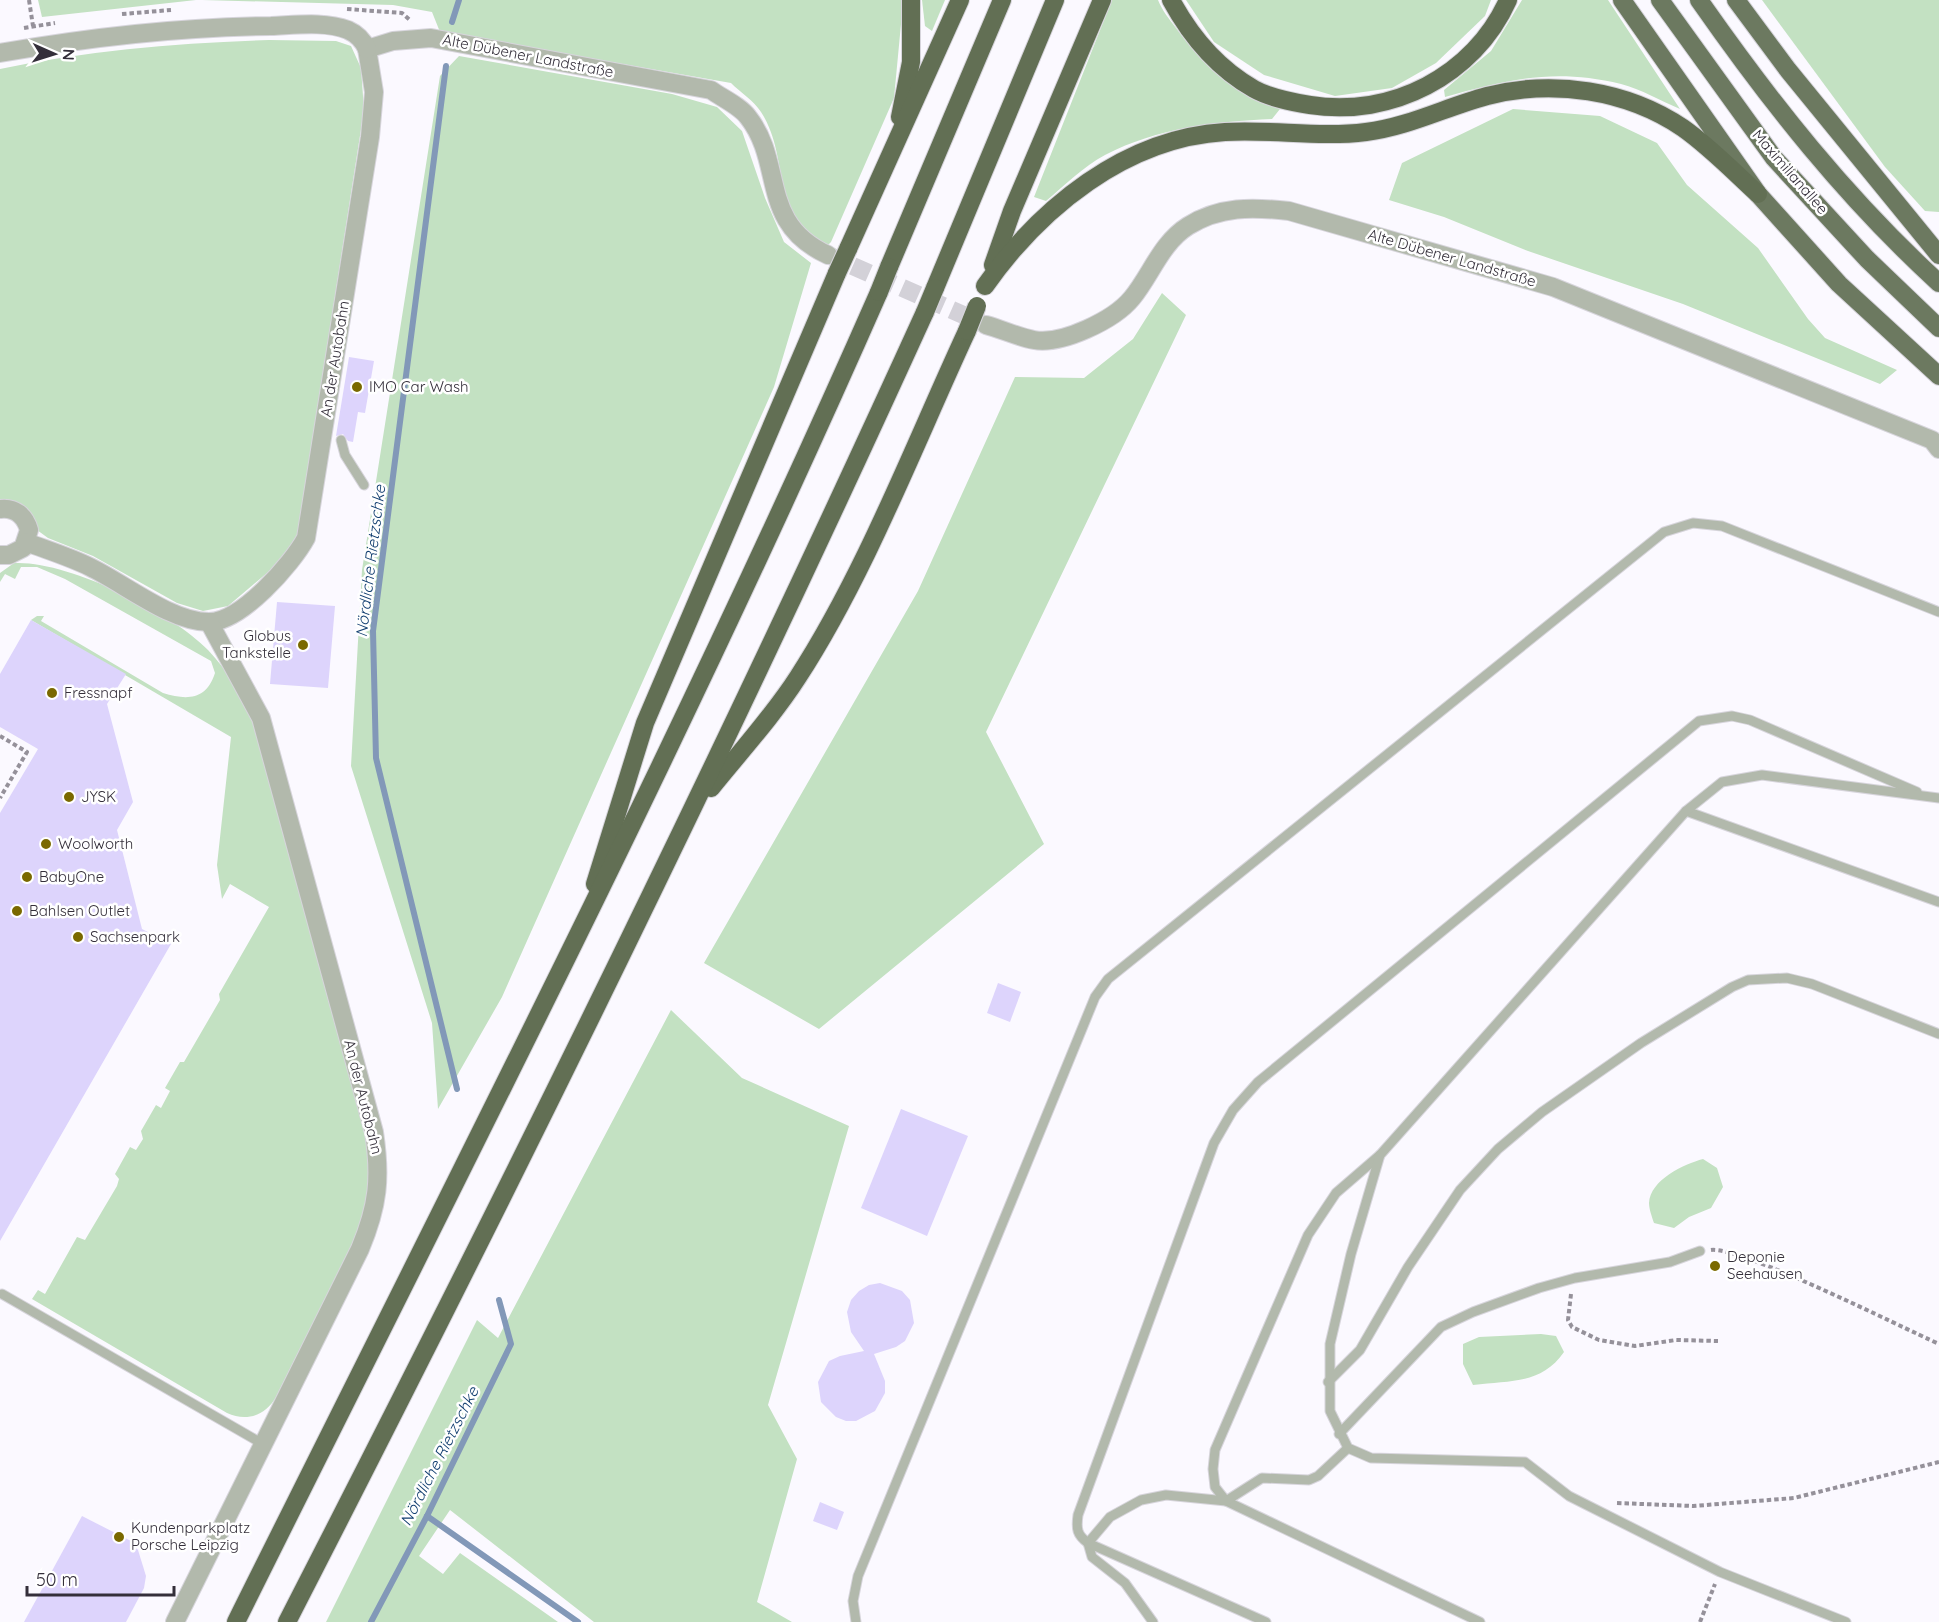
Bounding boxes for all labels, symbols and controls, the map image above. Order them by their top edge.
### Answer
north arrow [24,24,84,84]
street label: Alte Dübener Landstraße [441,30,615,81]
text: N [59,48,79,61]
street label: Maximilianallee [1748,125,1832,218]
street label: Alte Dübener Landstraße [1366,224,1538,291]
street label: An der Autobahn [316,299,353,418]
place label: IMO Car Wash [369,377,469,396]
marker: IMO Car Wash [350,380,364,394]
water label: Nördliche Rietzschke [351,483,389,638]
place label: Globus Tankstelle [222,626,291,662]
marker: Globus Tankstelle [296,638,310,652]
place label: Fressnapf [64,683,133,702]
marker: Fressnapf [45,686,59,700]
place label: JYSK [81,787,116,806]
marker: JYSK [62,790,76,804]
place label: Woolworth [58,834,133,853]
marker: Woolworth [39,837,53,851]
place label: BabyOne [39,867,104,886]
marker: BabyOne [20,870,34,884]
place label: Bahlsen Outlet [29,901,130,920]
marker: Bahlsen Outlet [10,904,24,918]
place label: Sachsenpark [90,927,180,946]
marker: Sachsenpark [71,930,85,944]
street label: An der Autobahn [340,1038,387,1156]
place label: Deponie Seehausen [1727,1247,1803,1283]
marker: Deponie Seehausen [1708,1259,1722,1273]
water label: Nördliche Rietzschke [395,1382,483,1529]
place label: Kundenparkplatz Porsche Leipzig [131,1518,250,1554]
marker: Kundenparkplatz Porsche Leipzig [112,1530,126,1544]
scale bar [27,1559,174,1597]
text: 50 m [36,1568,78,1591]

